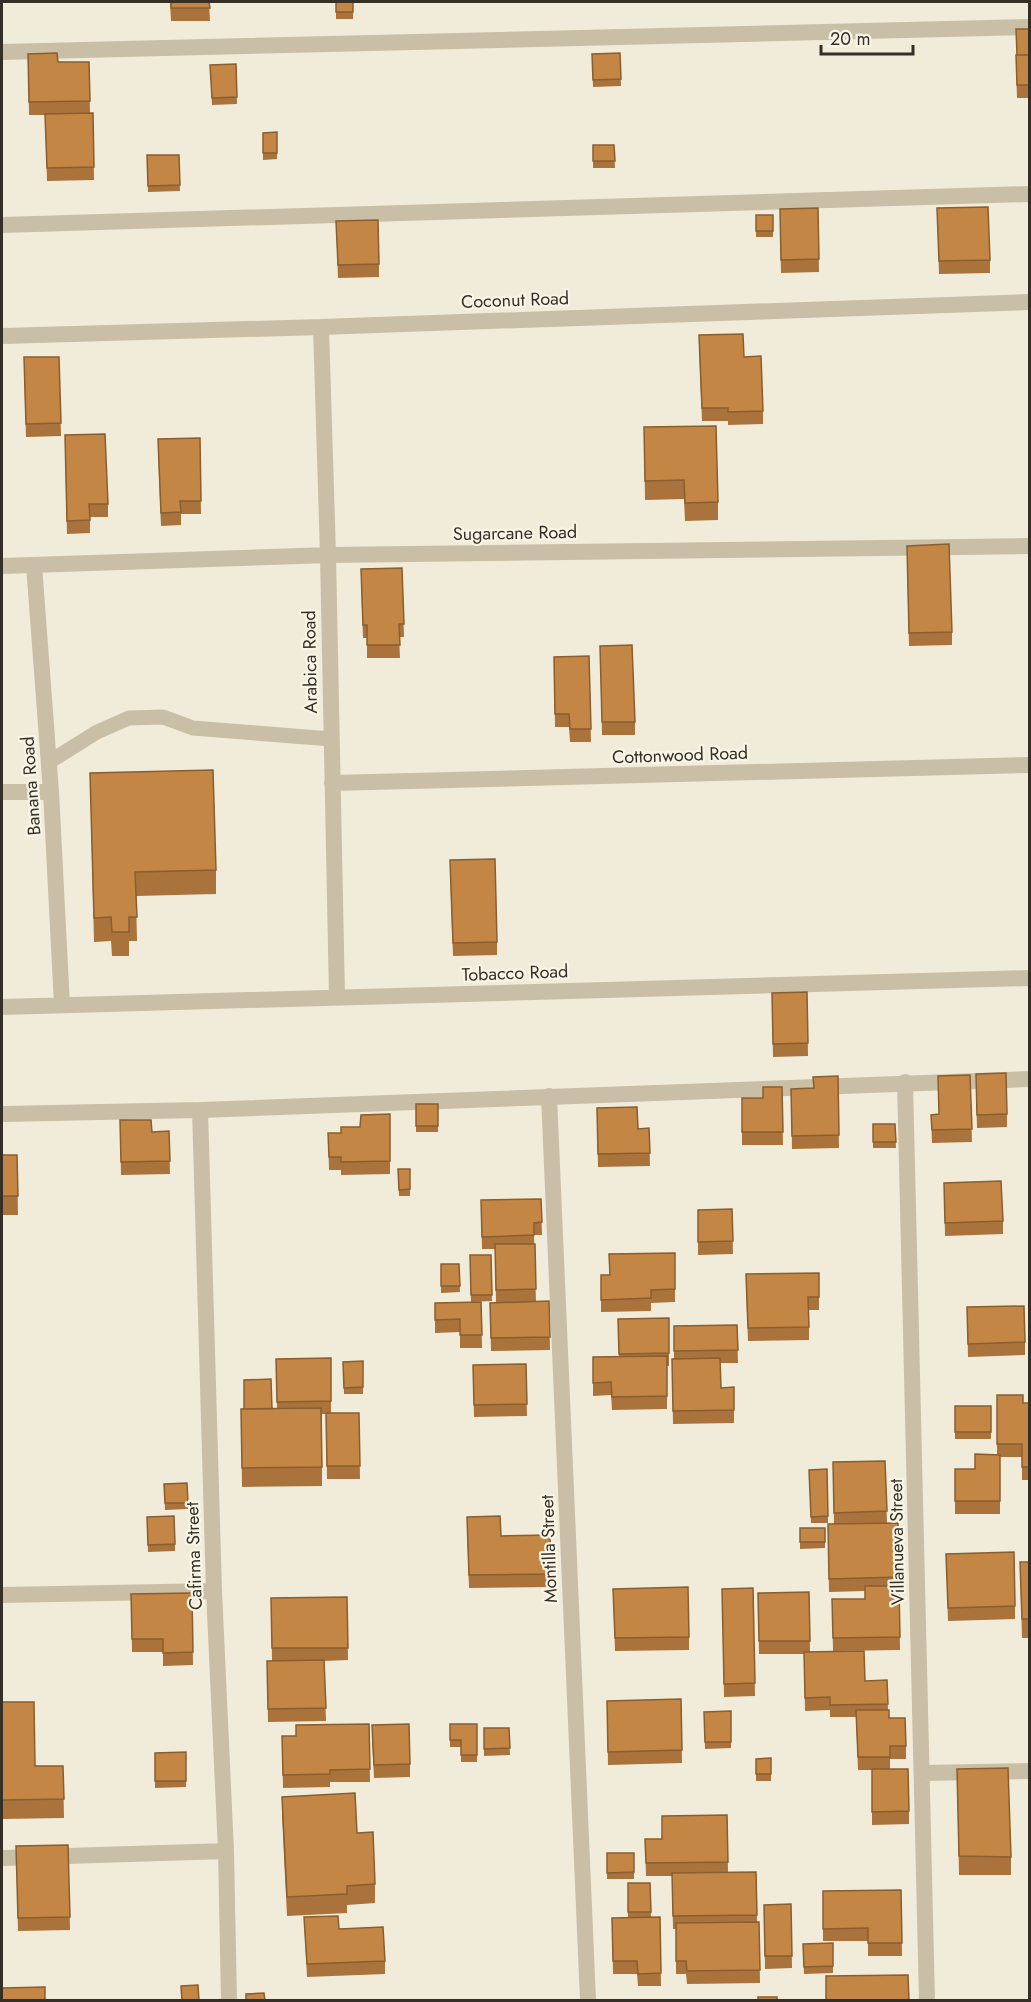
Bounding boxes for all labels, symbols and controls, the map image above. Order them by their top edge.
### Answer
scale bar [821,18,912,56]
text: 20 m [830,26,870,52]
street label: Coconut Road [461,285,569,315]
street label: Sugarcane Road [453,519,577,547]
street label: Arabica Road [296,610,324,714]
street label: Banana Road [15,736,47,836]
street label: Cottonwood Road [612,740,748,770]
street label: Tobacco Road [461,958,569,988]
street label: Villanueva Street [883,1478,911,1605]
street label: Montilla Street [534,1494,564,1603]
street label: Cafirma Street [179,1501,209,1610]

